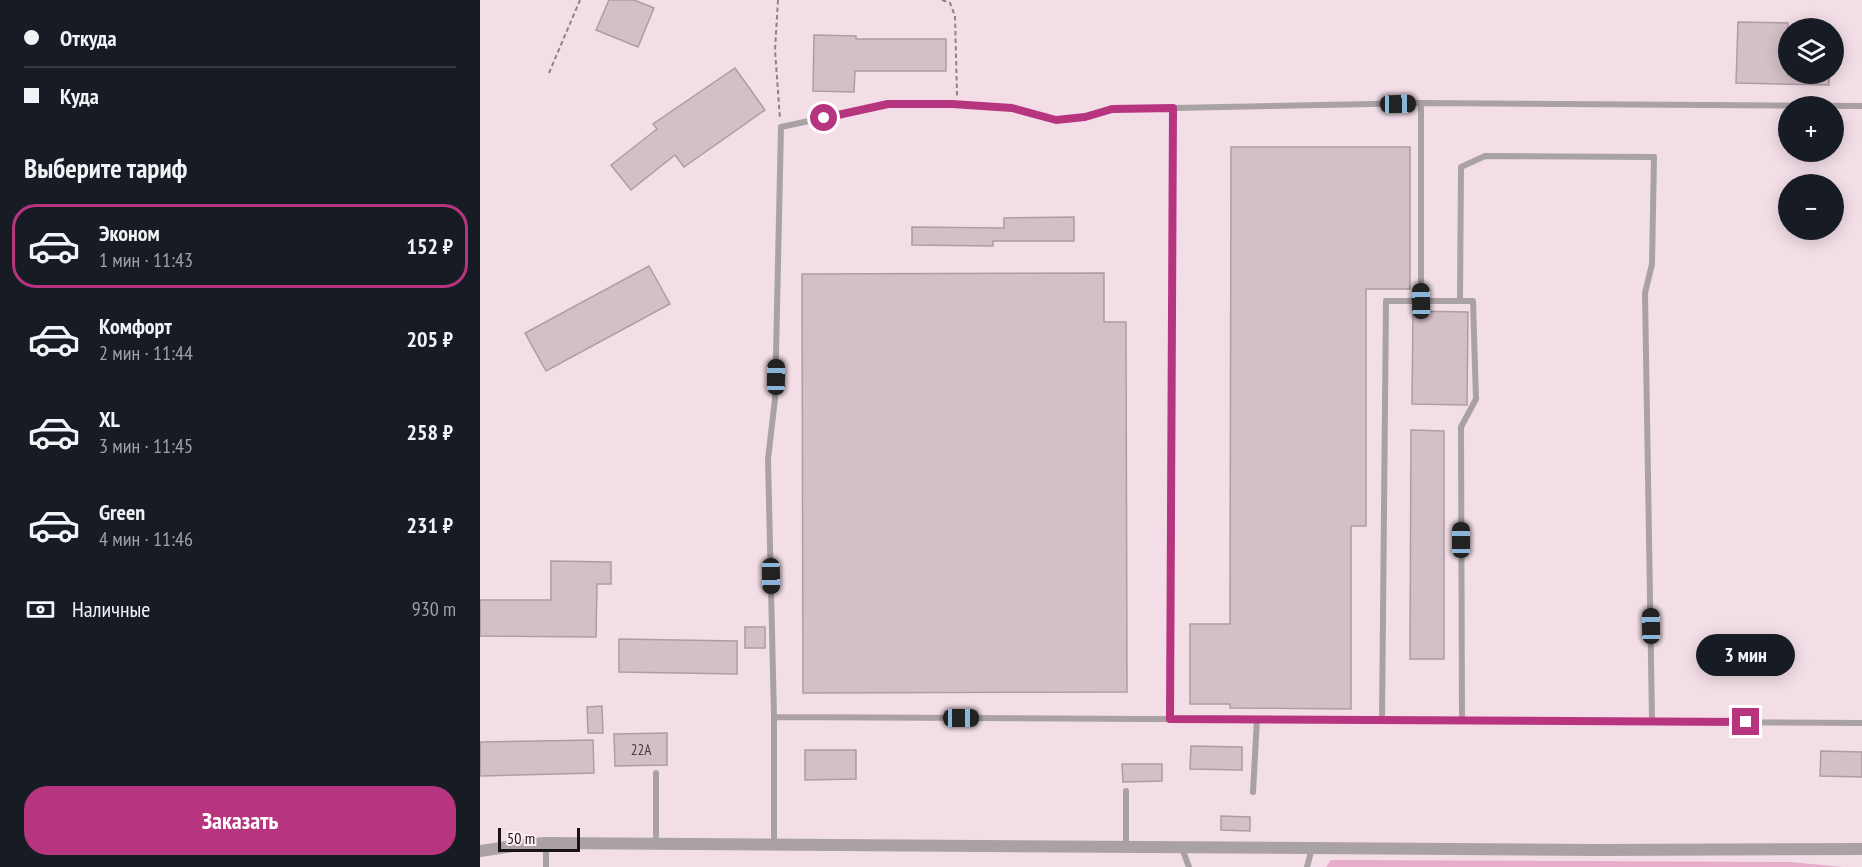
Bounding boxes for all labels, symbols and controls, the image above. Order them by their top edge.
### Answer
map controls [1778,18,1844,240]
button: layers [1778,18,1844,84]
text: Откуда [60,24,117,52]
text: Куда [60,82,99,110]
car [1380,95,1416,113]
button: + [1778,96,1844,162]
route start [810,104,837,131]
text: Выберите тариф [24,151,187,185]
button: − [1778,174,1844,240]
icon: car [27,219,81,273]
text: Эконом [99,219,160,247]
text: 152 ₽ [406,232,453,260]
text: 1 мин · 11:43 [99,247,193,273]
car [1412,283,1430,319]
icon: car [27,312,81,366]
text: Комфорт [99,312,172,340]
text: 205 ₽ [406,325,453,353]
text: 2 мин · 11:44 [99,340,193,366]
car [767,359,785,395]
icon: car [27,405,81,459]
text: XL [99,405,120,433]
text: 258 ₽ [406,418,453,446]
text: 3 мин · 11:45 [99,433,193,459]
icon: car [27,498,81,552]
text: Green [99,498,145,526]
text: 231 ₽ [406,511,453,539]
car [1452,522,1470,558]
text: 4 мин · 11:46 [99,526,193,552]
car [762,558,780,594]
icon: cash [24,593,57,626]
text: Наличные [72,595,150,623]
text: 930 m [412,596,456,622]
car [1642,608,1660,644]
callout: 3 мин [1696,635,1796,677]
text: 3 мин [1724,642,1767,668]
route end [1732,708,1759,735]
car [943,709,979,727]
house number: 22А [631,740,652,759]
button: Заказать [24,786,456,855]
scale bar [498,825,580,852]
text: 50 m [507,828,535,848]

